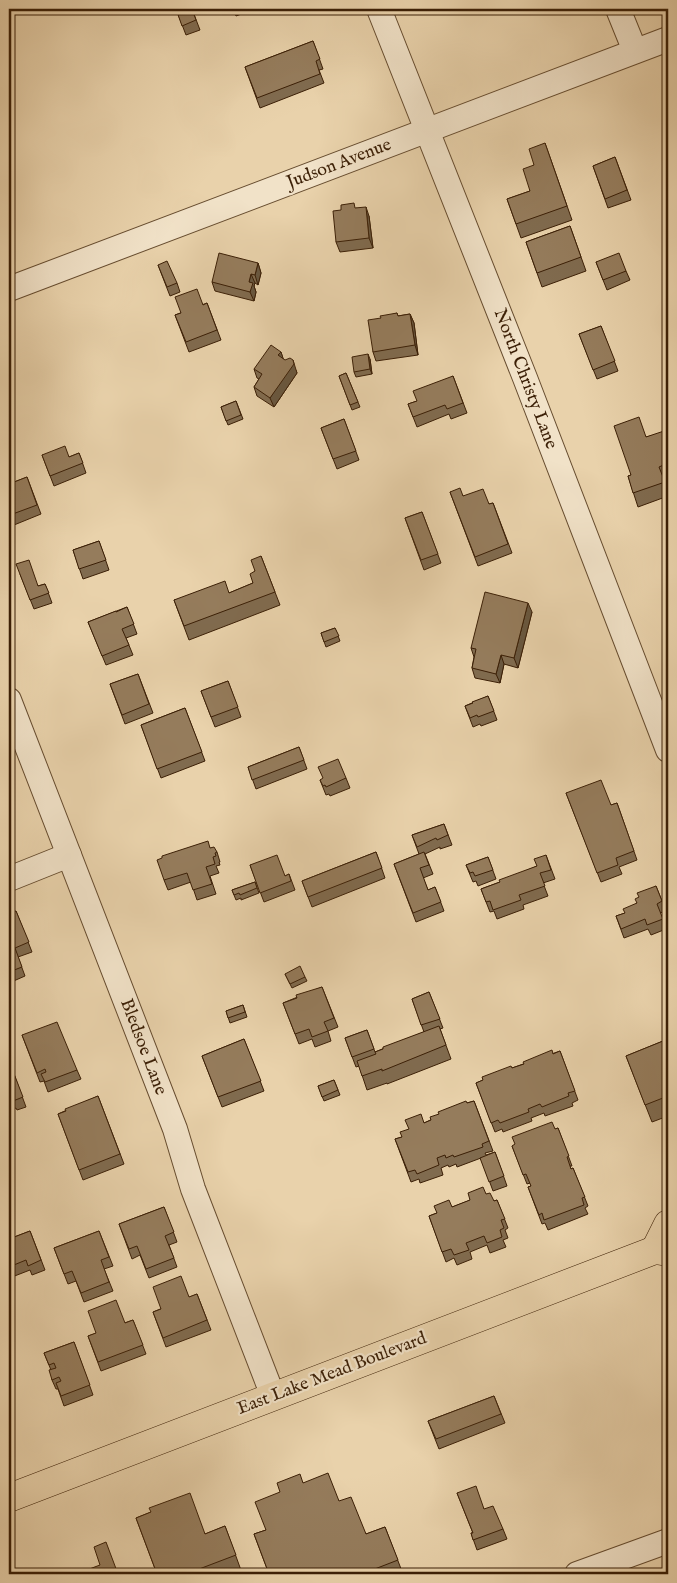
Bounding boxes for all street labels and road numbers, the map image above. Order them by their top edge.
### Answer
street label: Judson Avenue [282,134,395,195]
street label: North Christy Lane [488,306,562,452]
street label: Bledsoe Lane [114,996,172,1098]
street label: East Lake Mead Boulevard [234,1327,430,1421]

